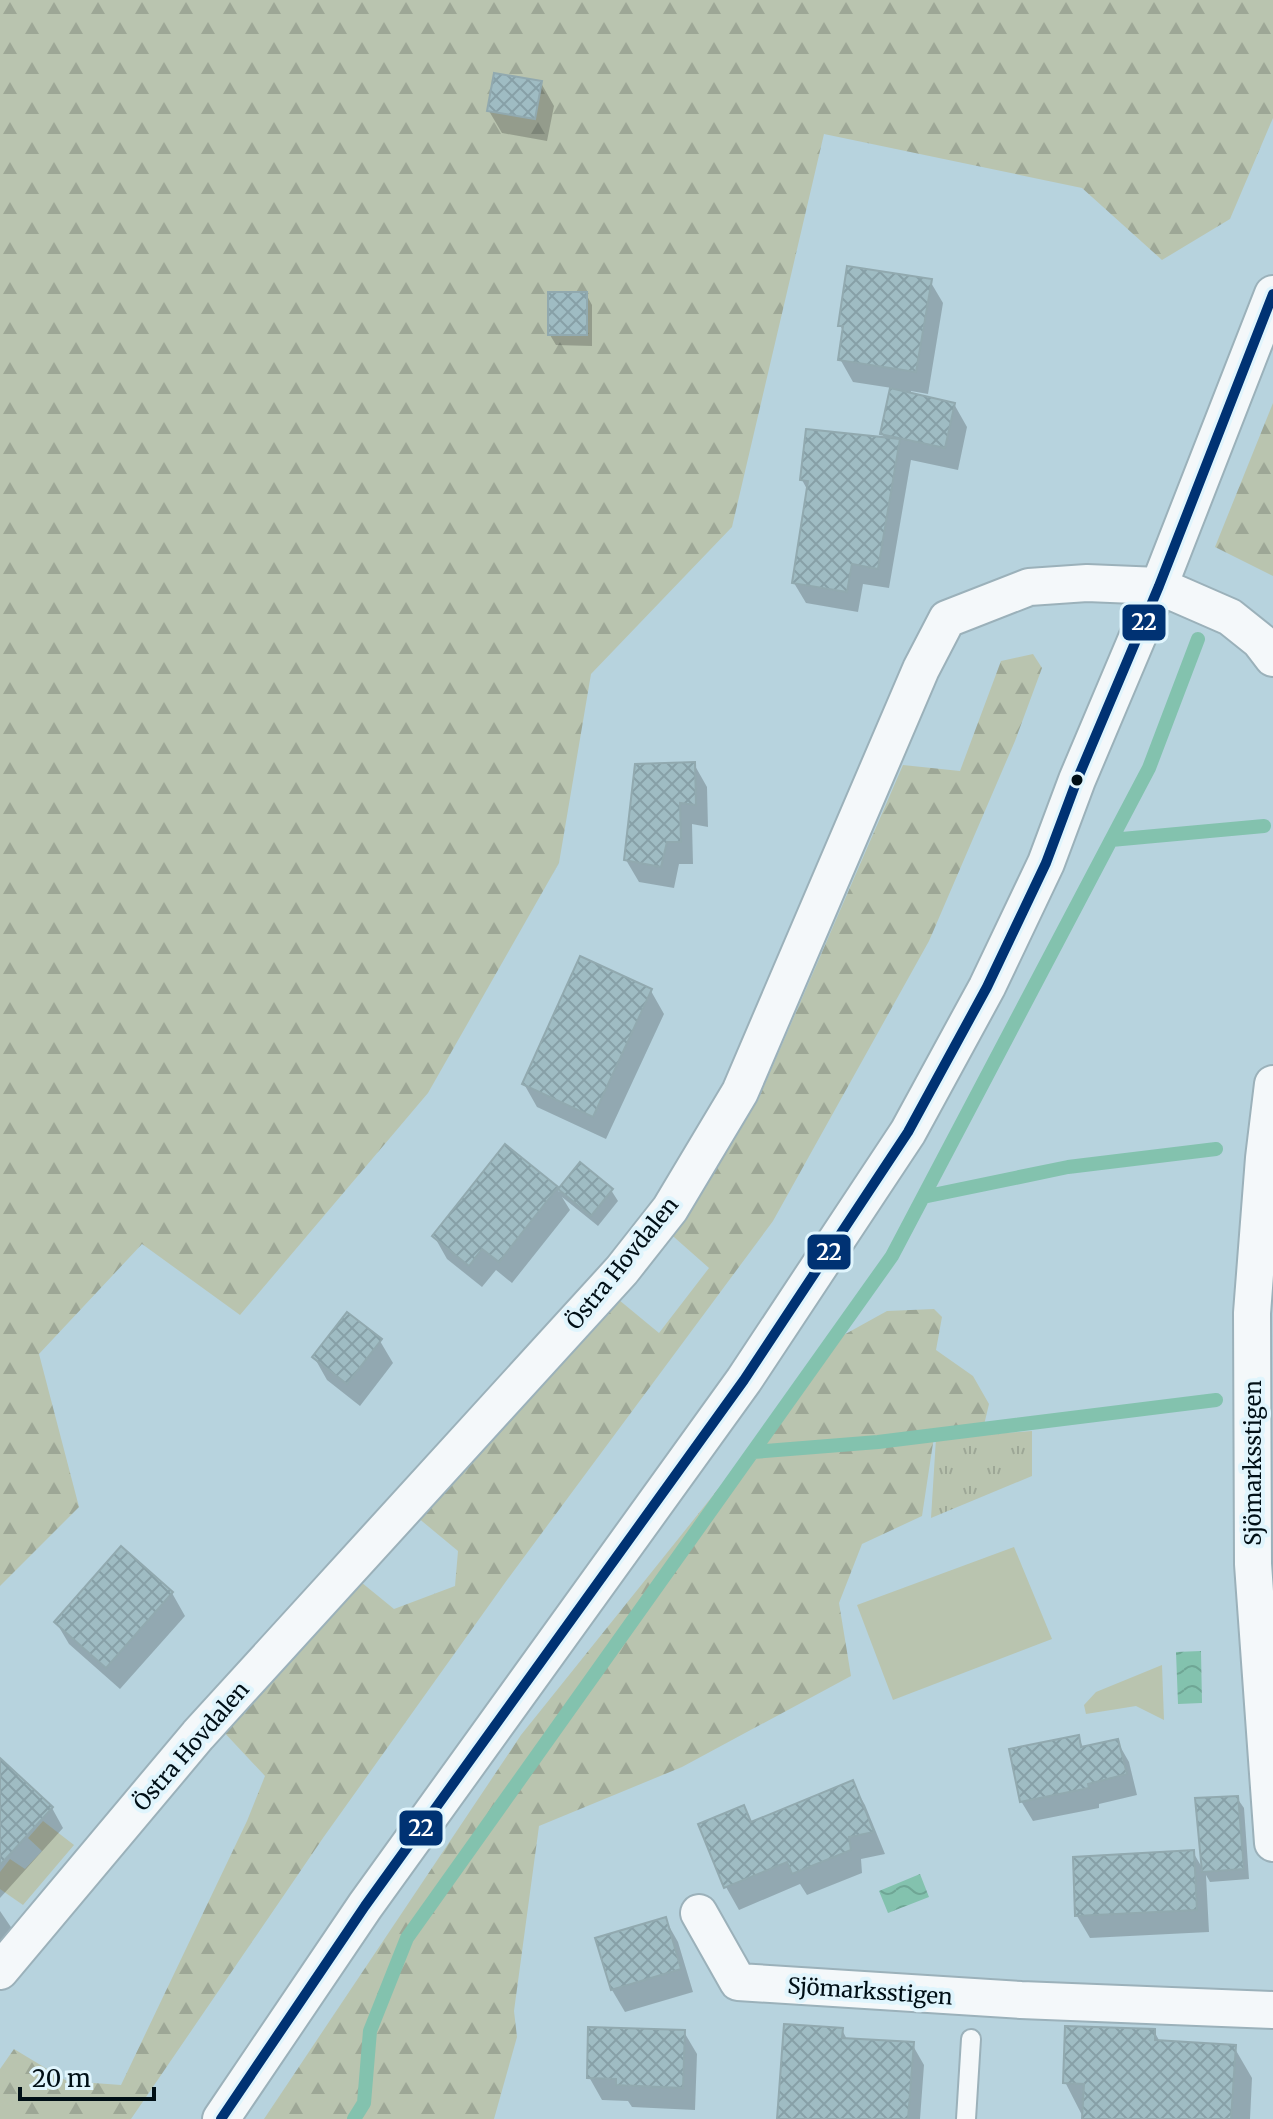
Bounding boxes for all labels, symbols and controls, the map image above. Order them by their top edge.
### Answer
line badge: 22 [1121,603,1167,642]
text: 22 [1131,608,1157,636]
unlabelled marker [1069,772,1085,788]
street label: Östra Hovdalen [560,1191,684,1335]
line badge: 22 [806,1233,852,1271]
text: 22 [816,1238,842,1266]
street label: Sjömarksstigen [1239,1380,1267,1546]
street label: Östra Hovdalen [127,1675,255,1817]
line badge: 22 [398,1809,444,1847]
text: 22 [408,1814,434,1842]
street label: Sjömarksstigen [786,1971,954,2011]
scale bar [20,2051,154,2101]
text: 20 m [32,2063,91,2094]

